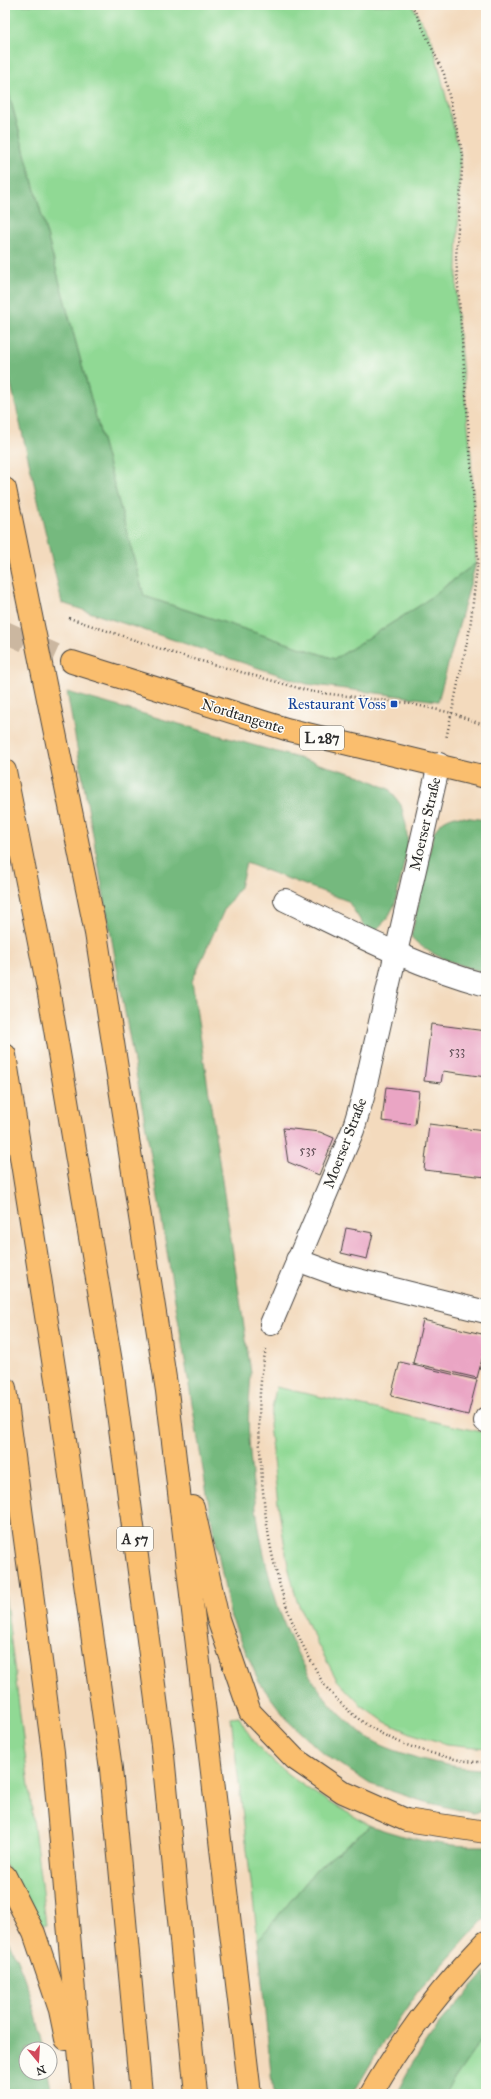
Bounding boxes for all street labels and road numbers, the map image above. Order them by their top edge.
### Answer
street label: Nordtangente [199,695,287,737]
road number: L 287 [300,726,344,750]
street label: Moerser Straße [406,776,444,872]
street label: Moerser Straße [320,1095,370,1191]
road number: A 57 [117,1527,153,1551]

